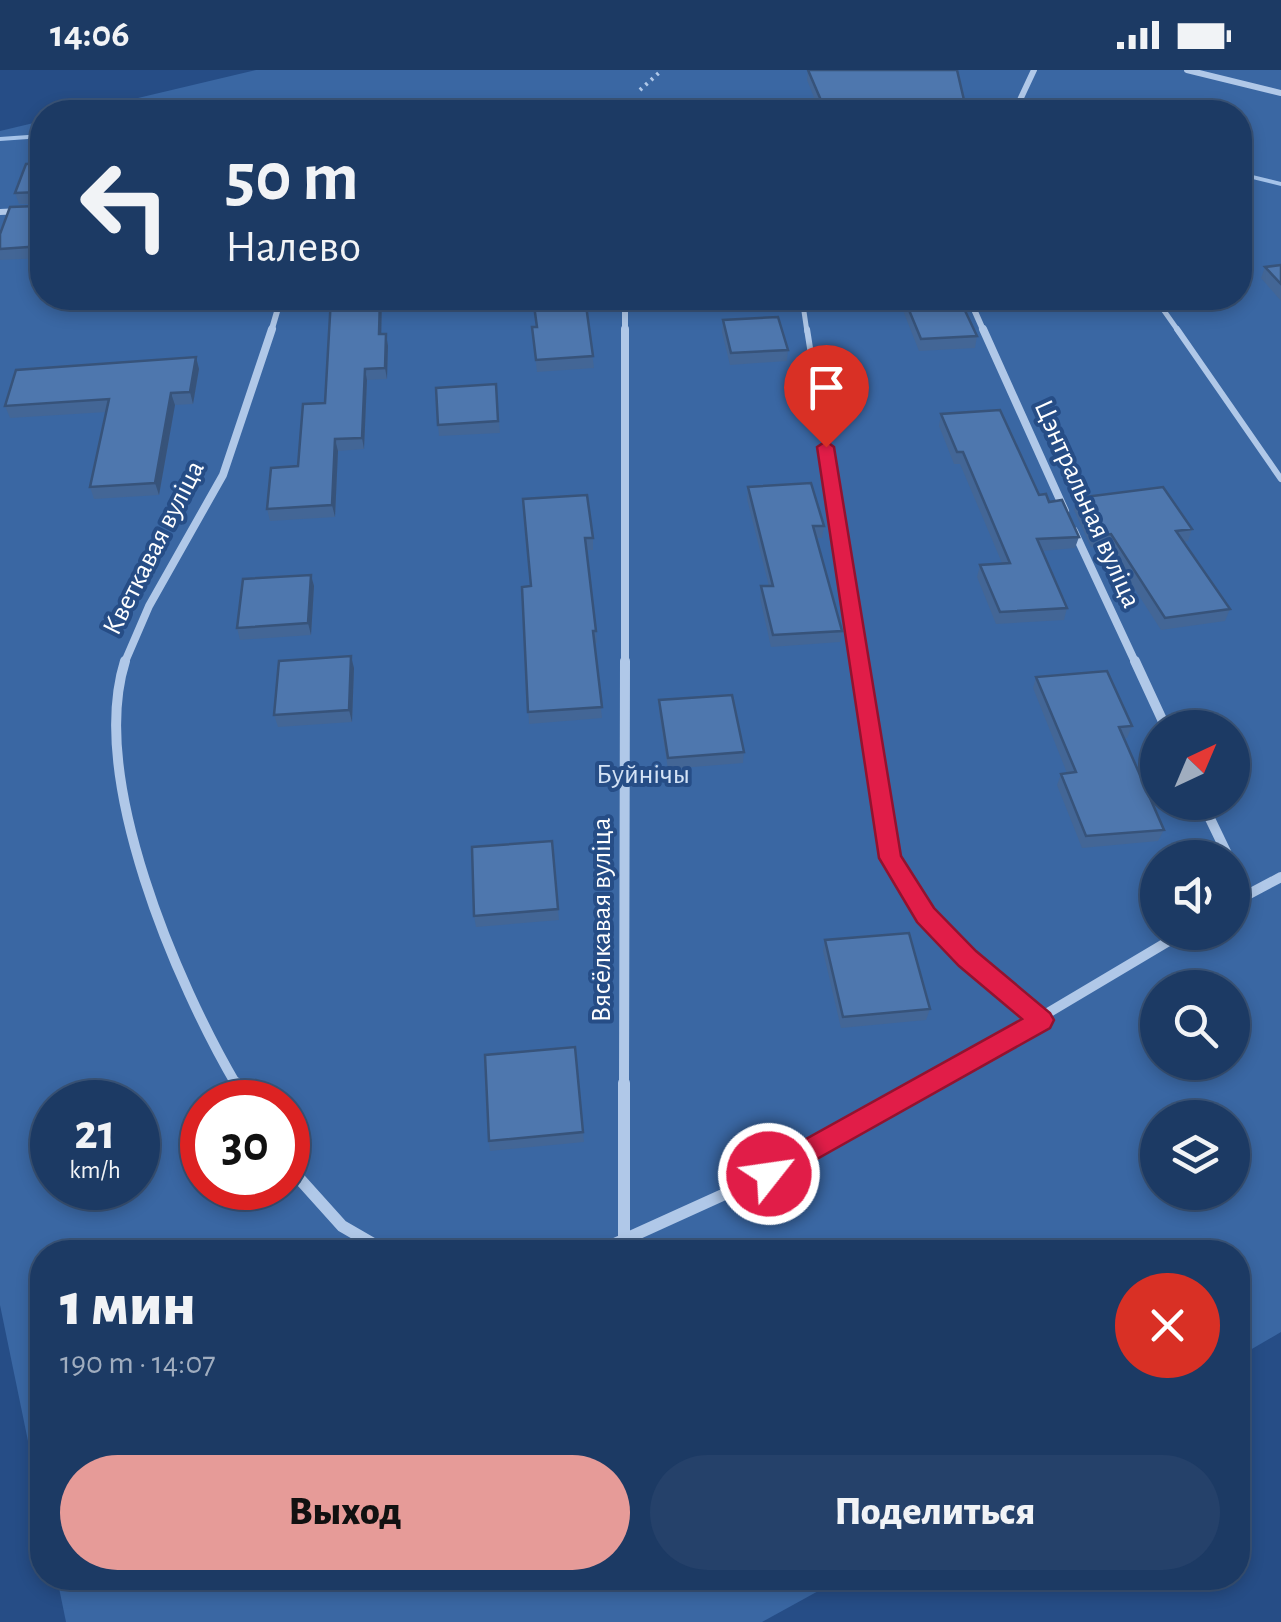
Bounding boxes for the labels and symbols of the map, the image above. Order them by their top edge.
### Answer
pin [784,345,869,448]
street label: Цэнтральная вуліца [1029,396,1145,612]
street label: Кветкавая вуліца [98,456,210,640]
north arrow [1140,710,1250,820]
park label: Буйнічы [596,761,690,789]
street label: Вясёлкавая вуліца [588,817,616,1023]
speed limit sign: 30 [180,1080,310,1210]
position arrow [717,1122,821,1226]

